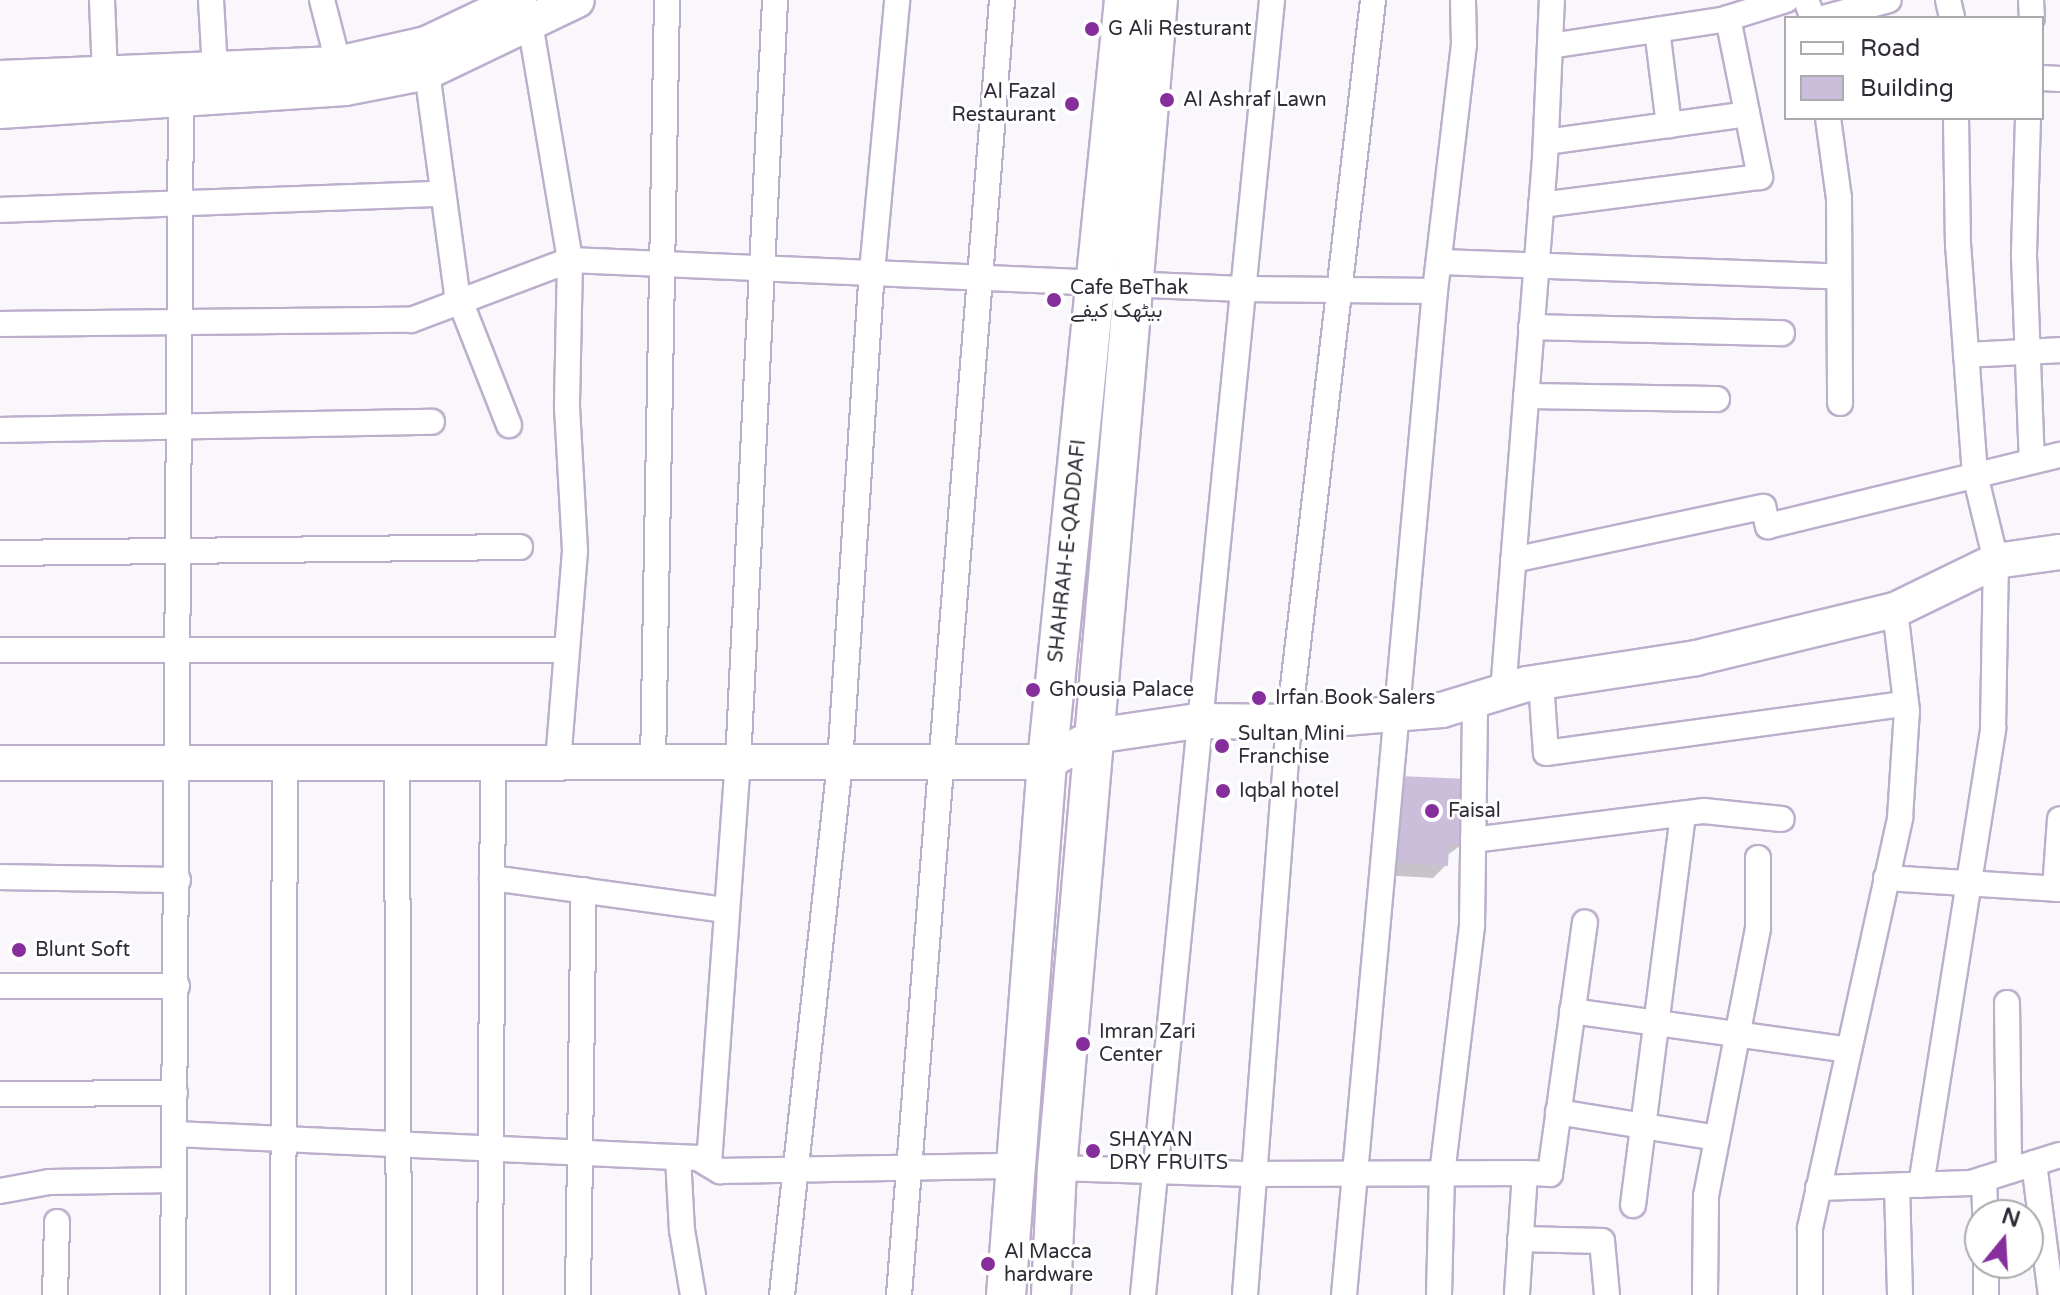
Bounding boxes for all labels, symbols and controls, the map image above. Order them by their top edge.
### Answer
legend [1784,16,2044,120]
place label: G Ali Resturant [1108,17,1252,41]
marker: G Ali Resturant [1083,20,1101,38]
text: Road [1860,34,1920,63]
text: Building [1860,74,1954,103]
place label: Al Fazal Restaurant [951,80,1056,127]
place label: Al Ashraf Lawn [1183,88,1327,112]
marker: Al Ashraf Lawn [1158,91,1176,109]
marker: Al Fazal Restaurant [1063,95,1081,113]
place label: Cafe BeThak بیٹھک کیفے [1070,276,1188,323]
marker: Cafe BeThak بیٹھک کیفے [1045,291,1063,309]
street label: SHAHRAH-E-QADDAFI [1044,438,1092,664]
place label: Ghousia Palace [1049,678,1194,702]
marker: Ghousia Palace [1024,681,1042,699]
place label: Irfan Book Salers [1275,686,1435,710]
marker: Irfan Book Salers [1250,689,1268,707]
place label: Sultan Mini Franchise [1238,722,1345,769]
marker: Sultan Mini Franchise [1213,737,1231,755]
place label: Iqbal hotel [1239,779,1339,803]
marker: Iqbal hotel [1214,782,1232,800]
place label: Faisal [1448,799,1501,823]
marker: Faisal [1423,802,1441,820]
place label: Blunt Soft [35,938,130,962]
marker: Blunt Soft [10,941,28,959]
place label: Imran Zari Center [1099,1020,1196,1067]
marker: Imran Zari Center [1074,1035,1092,1053]
place label: SHAYAN DRY FRUITS [1109,1128,1228,1175]
marker: SHAYAN DRY FRUITS [1084,1142,1102,1160]
north arrow [1964,1199,2044,1279]
text: N [1998,1203,2023,1233]
place label: Al Macca hardware [1004,1240,1093,1287]
marker: Al Macca hardware [979,1255,997,1273]

